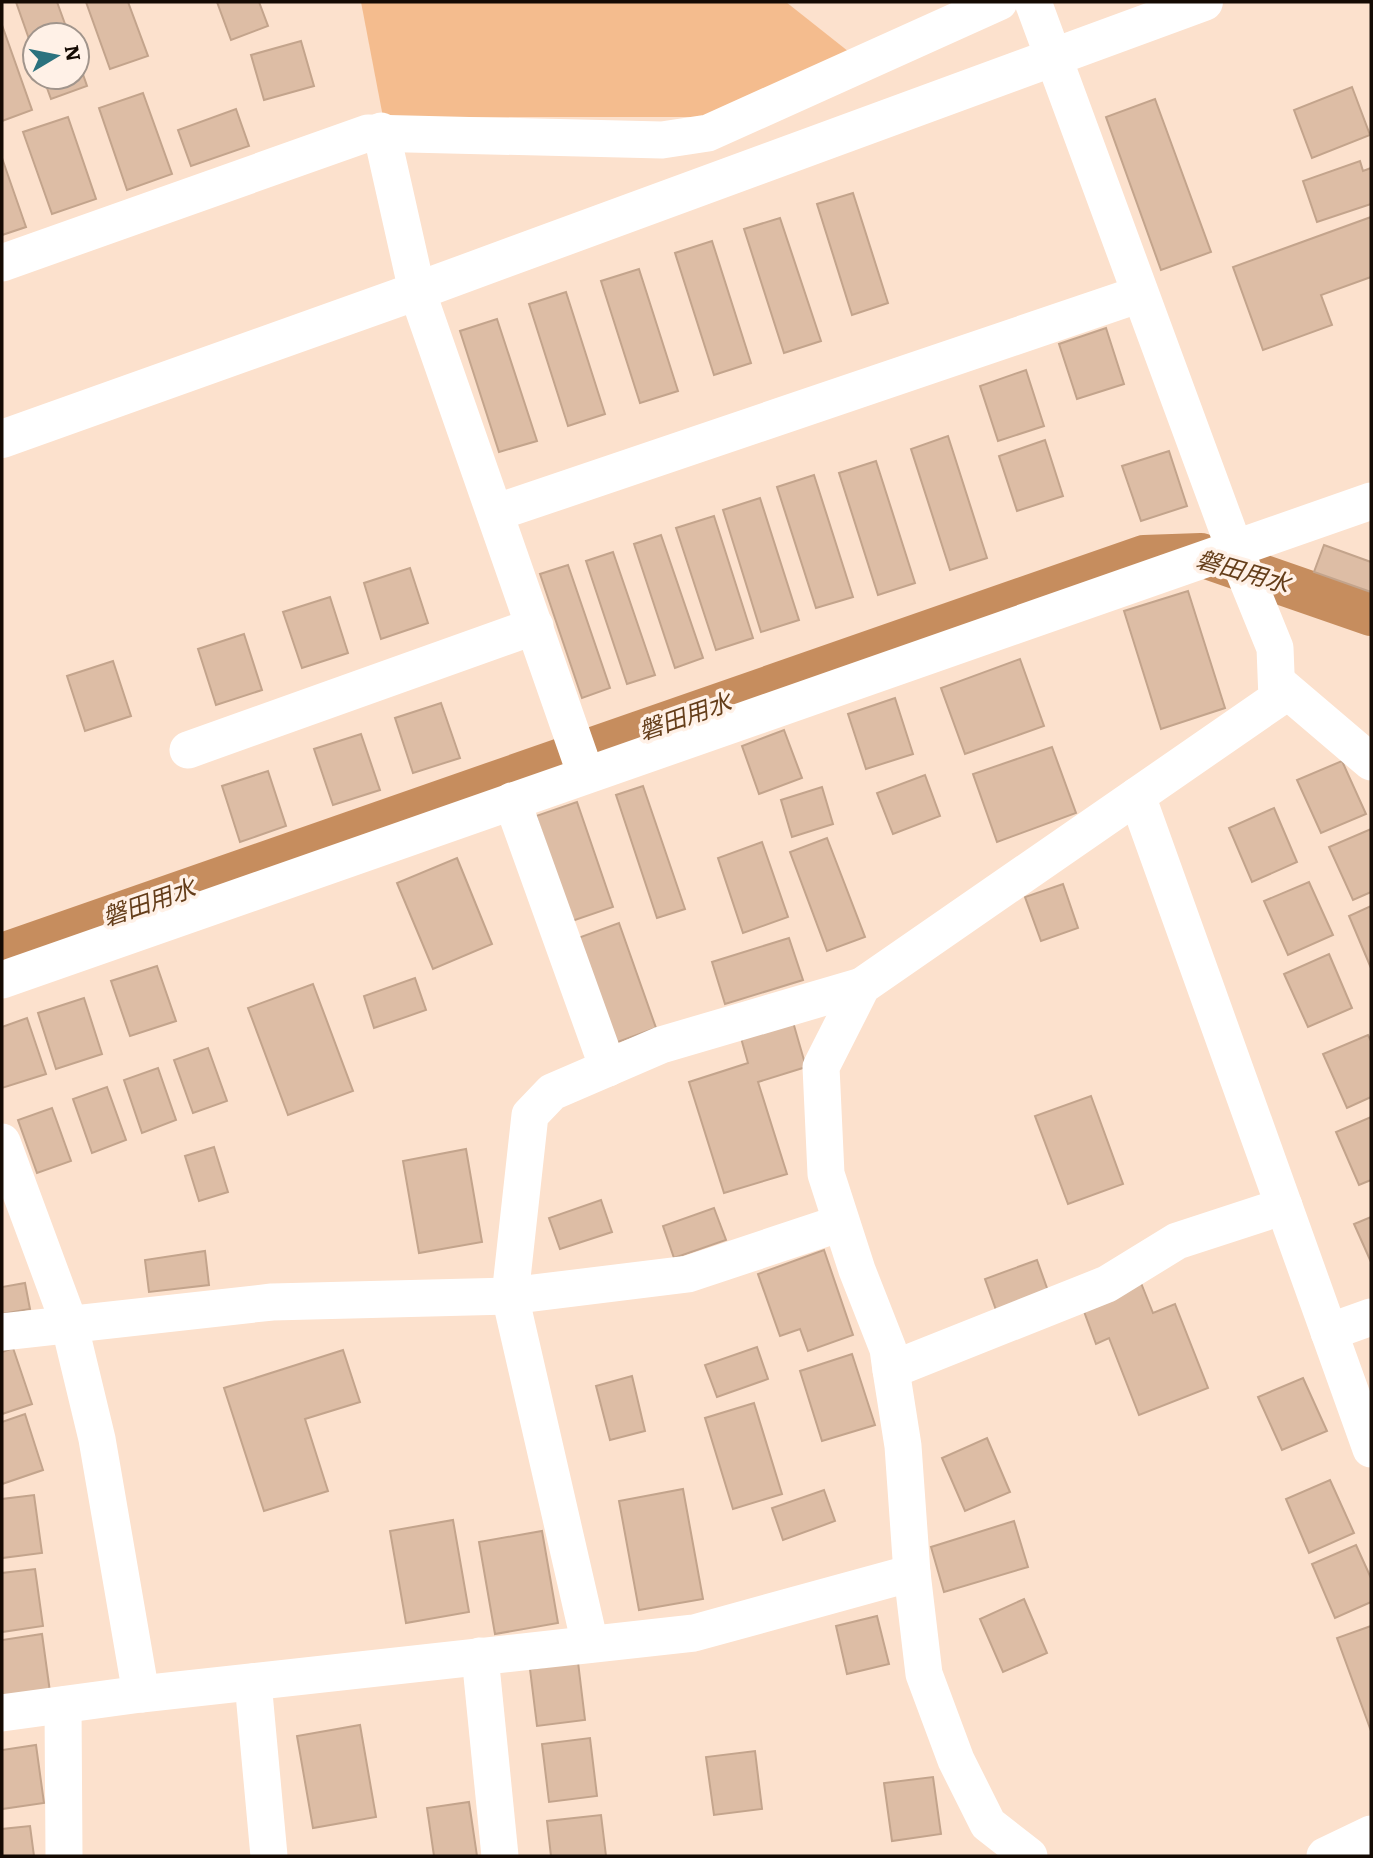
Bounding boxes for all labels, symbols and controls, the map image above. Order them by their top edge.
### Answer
north arrow [21,21,91,91]
text: N [59,43,89,63]
water label: 磐田用水 [1193,540,1298,600]
water label: 磐田用水 [633,681,738,747]
water label: 磐田用水 [97,867,202,933]

